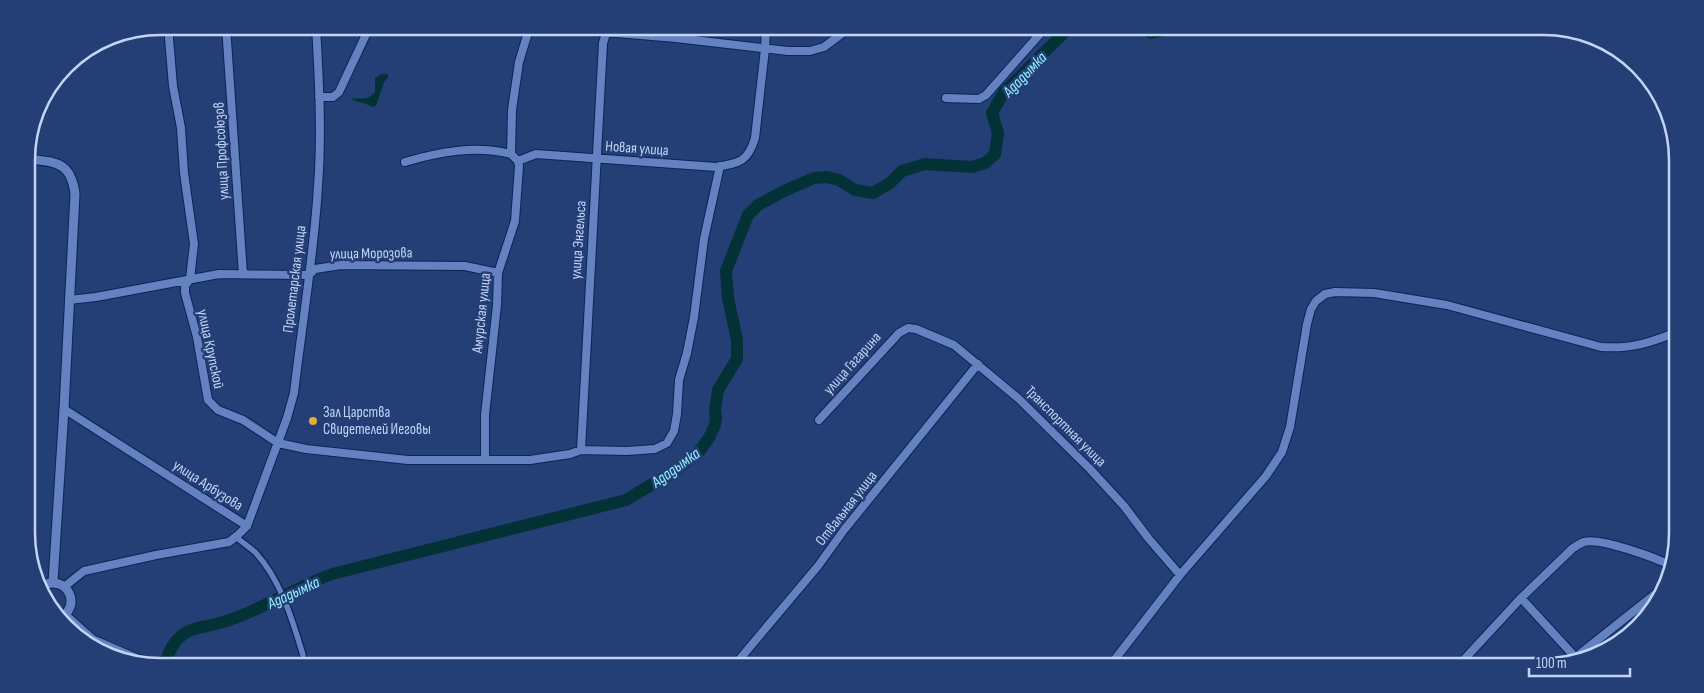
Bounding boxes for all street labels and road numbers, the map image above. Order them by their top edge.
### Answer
street label: улица Профсоюзов [209,101,234,201]
street label: Новая улица [605,137,669,160]
street label: улица Энгельса [566,200,591,280]
street label: Пролетарская улица [278,224,311,334]
street label: улица Морозова [329,243,413,264]
street label: Амурская улица [468,272,495,355]
street label: улица Крупской [193,308,228,391]
street label: улица Гагарина [819,328,886,399]
street label: Транспортная улица [1021,382,1110,471]
street label: улица Арбузова [169,456,247,515]
street label: Отвальная улица [811,467,882,549]

